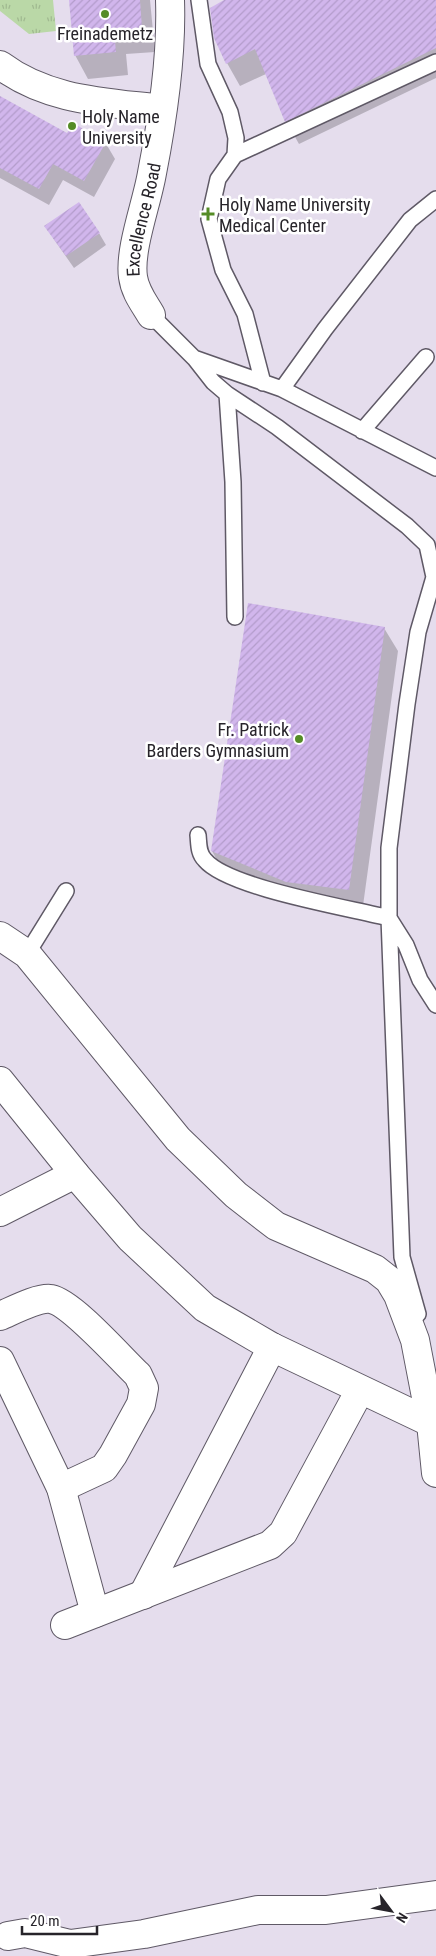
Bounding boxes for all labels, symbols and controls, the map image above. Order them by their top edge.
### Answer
marker: Freinademetz [99,8,111,20]
place label: Freinademetz [57,23,153,44]
place label: Holy Name University [82,106,160,148]
marker: Holy Name University [66,120,78,132]
street label: Excellence Road [122,161,164,277]
place label: Holy Name University Medical Center [219,194,371,236]
marker: Holy Name University Medical Center [201,207,215,221]
place label: Fr. Patrick Barders Gymnasium [146,719,289,761]
marker: Fr. Patrick Barders Gymnasium [293,733,305,745]
north arrow [366,1886,416,1936]
scale bar [22,1904,98,1936]
text: N [393,1910,411,1926]
text: 20 m [30,1912,60,1930]

